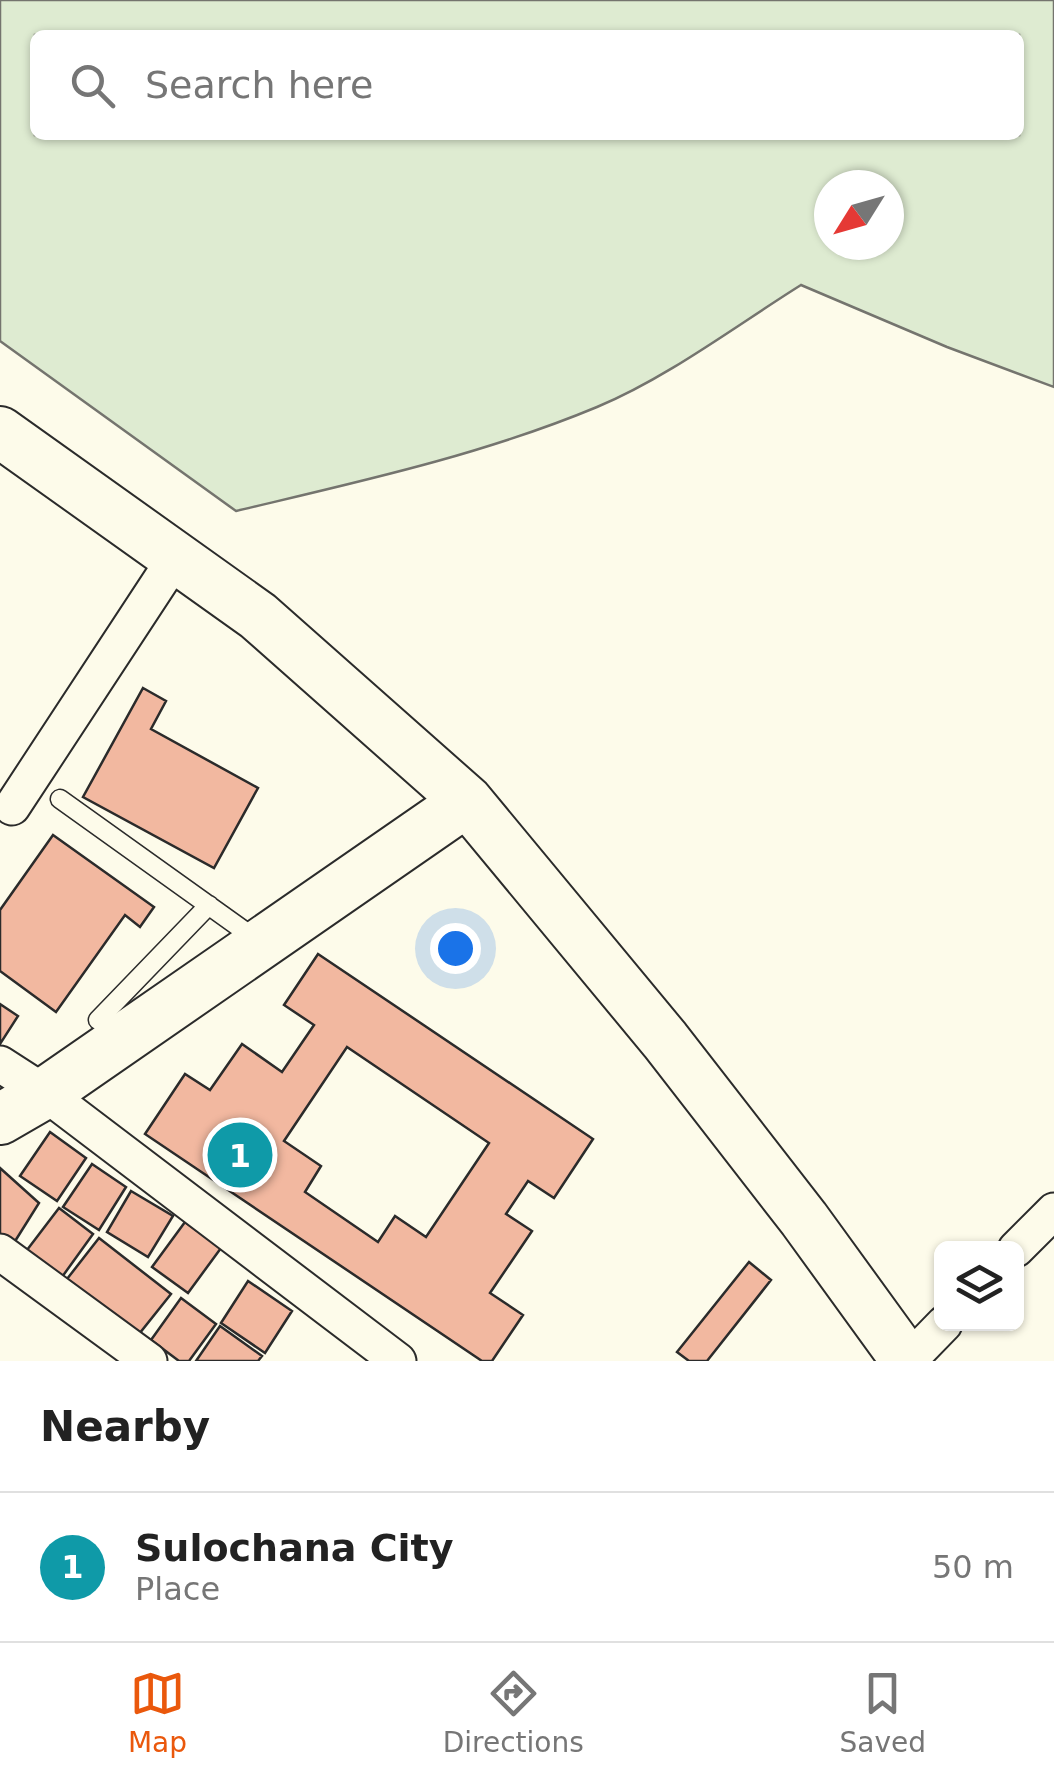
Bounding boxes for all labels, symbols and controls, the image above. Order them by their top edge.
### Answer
search box [30,30,1024,140]
icon: search [65,58,120,113]
text: Search here [145,63,373,107]
north arrow [814,170,904,260]
your location [430,923,481,974]
pin: 1 [208,1118,272,1192]
map controls [934,1241,1024,1331]
button: layers [934,1241,1024,1331]
text: Nearby [40,1402,210,1451]
text: Sulochana City [135,1526,454,1570]
text: 1 [61,1548,84,1586]
text: 50 m [932,1548,1014,1586]
text: Place [135,1570,220,1608]
tab: Map [128,1666,187,1759]
tab: Directions [443,1666,584,1759]
tab: Saved [840,1666,926,1759]

